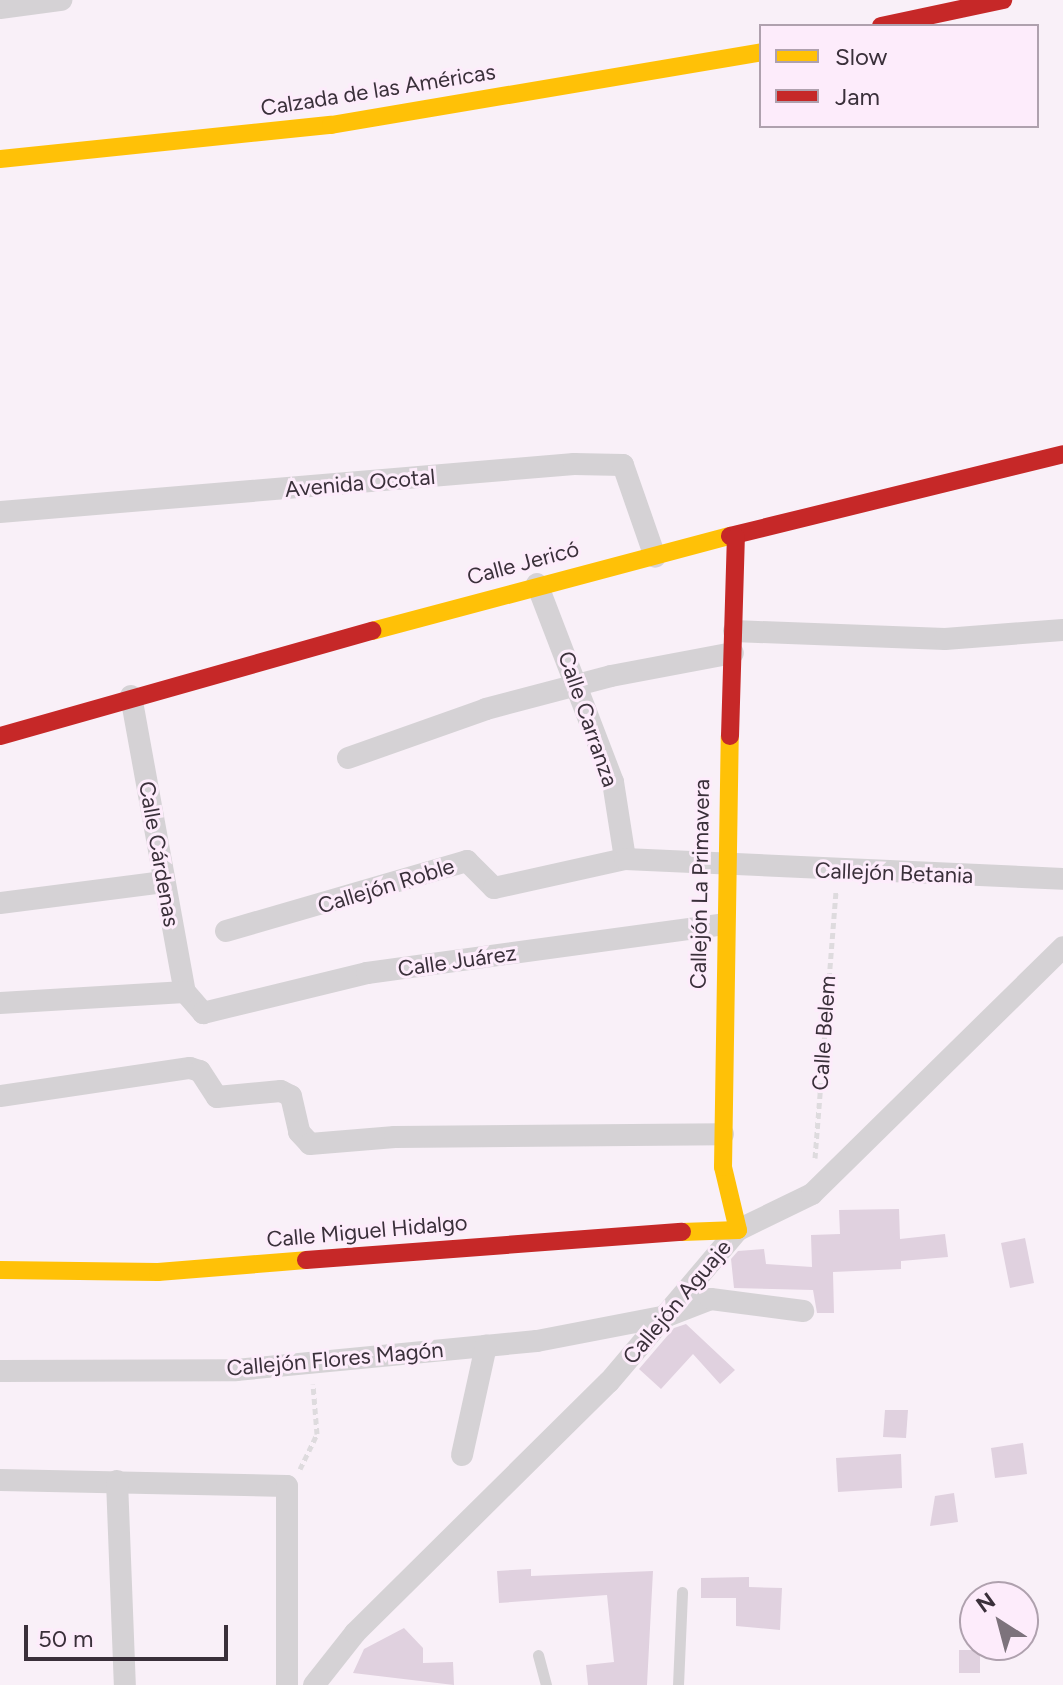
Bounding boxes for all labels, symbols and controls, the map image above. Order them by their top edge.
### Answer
legend [759,24,1039,128]
text: Slow [835,42,887,71]
street label: Calzada de las Américas [259,58,497,122]
text: Jam [835,82,880,111]
street label: Avenida Ocotal [284,463,436,503]
street label: Calle Jericó [464,535,582,591]
street label: Calle Carranza [552,648,624,790]
street label: Calle Cárdenas [133,779,185,929]
street label: Callejón La Primavera [685,779,715,989]
street label: Callejón Roble [315,853,457,919]
street label: Callejón Betania [814,857,974,889]
street label: Calle Juárez [396,940,518,982]
street label: Calle Belem [807,975,841,1091]
street label: Calle Miguel Hidalgo [265,1209,469,1253]
street label: Callejón Aguaje [617,1234,737,1370]
street label: Callejón Flores Magón [225,1336,445,1382]
north arrow [959,1581,1039,1661]
text: N [971,1587,1001,1619]
scale bar [28,1609,232,1659]
text: 50 m [38,1624,94,1653]

